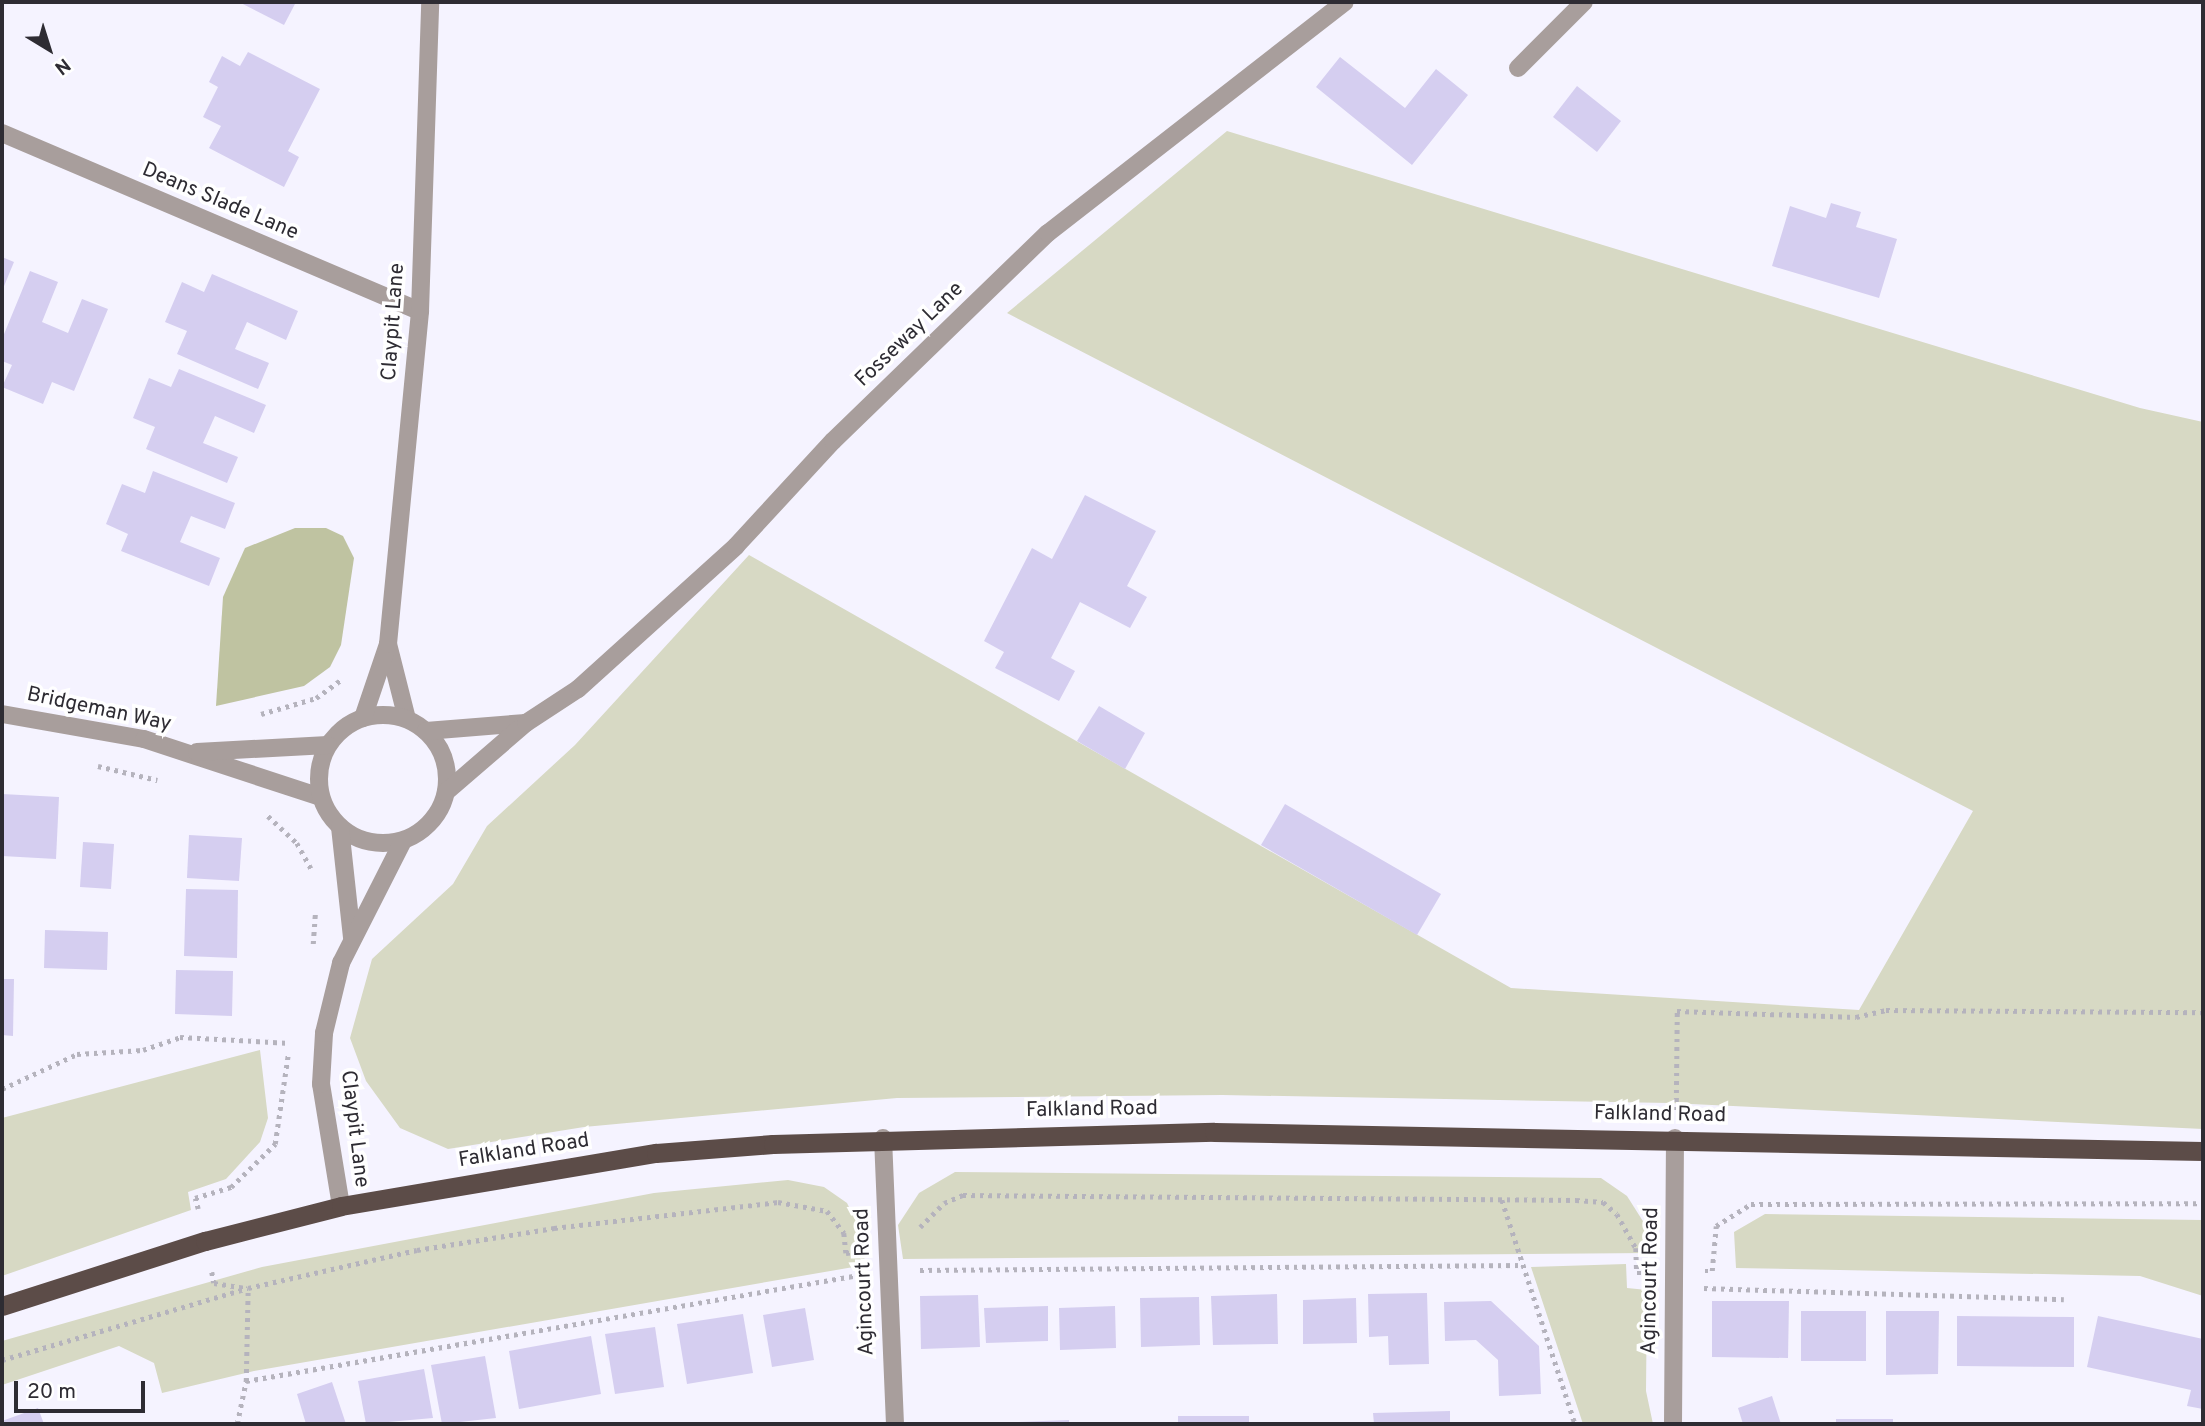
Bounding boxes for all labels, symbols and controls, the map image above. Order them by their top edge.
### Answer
north arrow [14,14,84,84]
text: N [49,52,75,79]
street label: Deans Slade Lane [138,158,302,246]
street label: Claypit Lane [377,262,411,382]
street label: Fosseway Lane [851,277,969,393]
street label: Bridgeman Way [24,682,174,738]
street label: Claypit Lane [334,1069,374,1189]
street label: Falkland Road [1026,1096,1158,1124]
street label: Falkland Road [1594,1101,1726,1129]
street label: Falkland Road [457,1128,591,1174]
street label: Agincourt Road [1637,1207,1665,1355]
street label: Agincourt Road [850,1208,880,1356]
scale bar [18,1366,149,1410]
text: 20 m [27,1379,76,1406]

